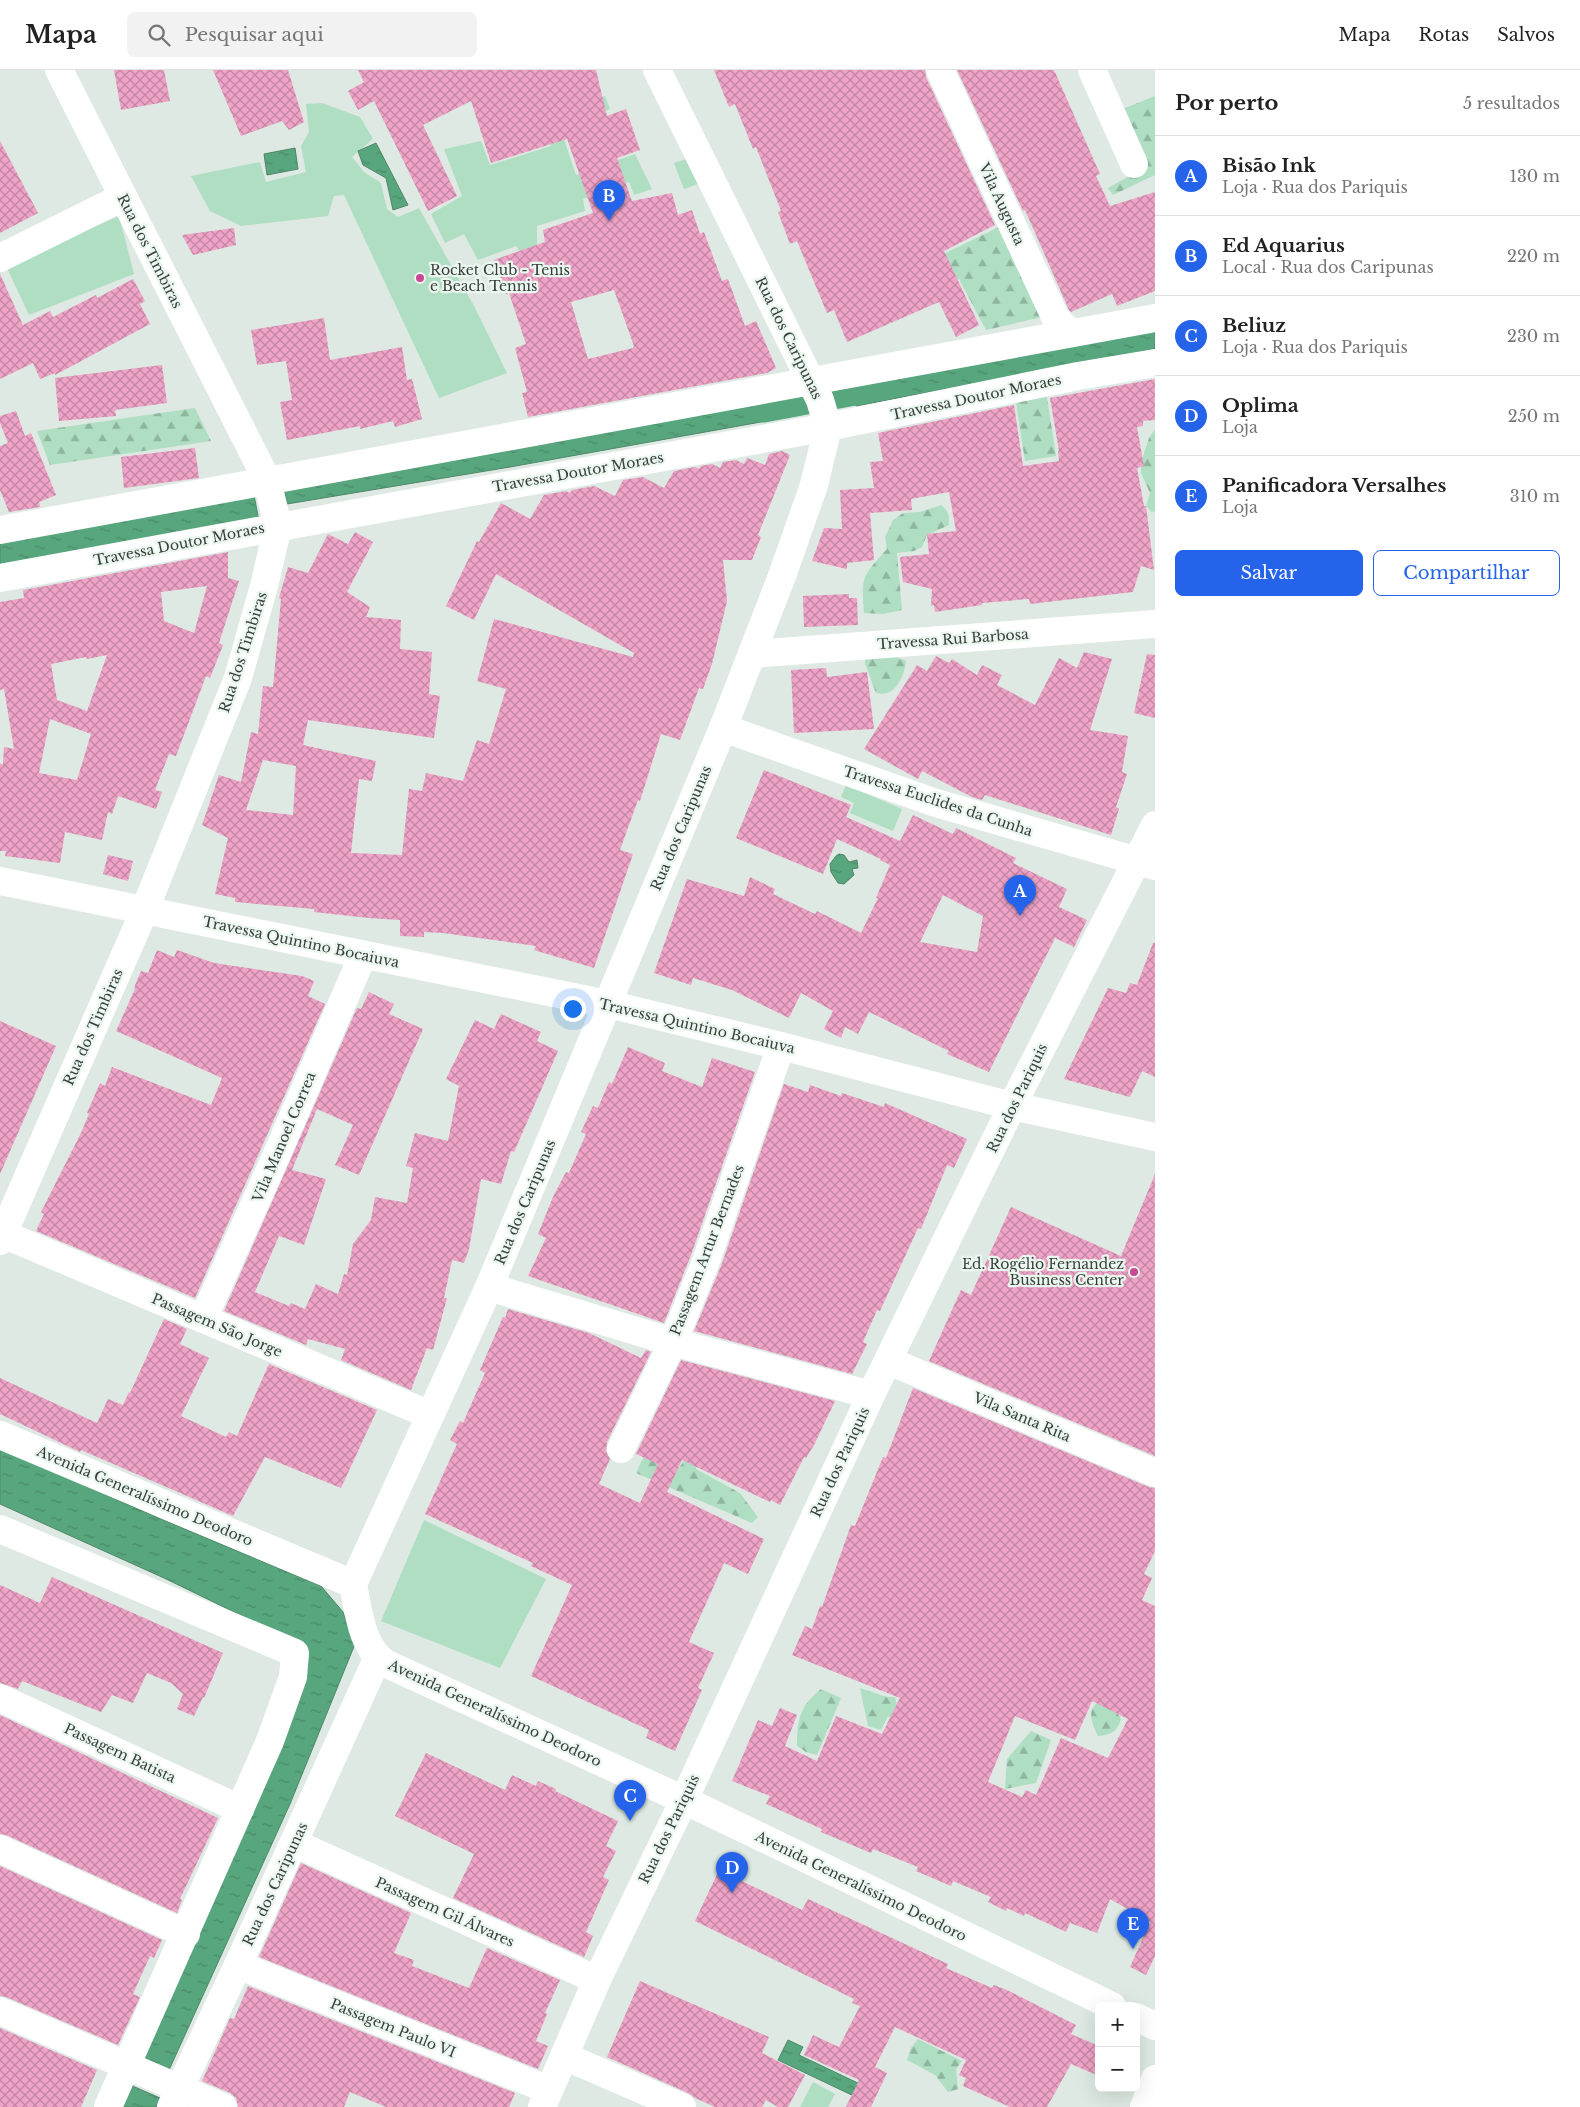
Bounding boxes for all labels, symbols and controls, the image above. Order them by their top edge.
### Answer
search box [127,12,477,57]
text: Mapa [25,20,97,49]
icon: search [145,21,173,49]
text: Pesquisar aqui [185,23,324,46]
text: Mapa [1339,24,1390,46]
text: Rotas [1418,24,1469,46]
text: Salvos [1497,24,1555,46]
text: Por perto [1175,90,1278,116]
text: 5 resultados [1463,93,1560,113]
text: Bisão Ink [1222,154,1316,177]
street label: Vila Augusta [975,159,1029,248]
text: A [1185,166,1197,186]
text: 130 m [1510,166,1560,186]
text: Loja · Rua dos Pariquis [1222,177,1408,197]
pin: B [593,180,625,221]
street label: Rua dos Timbiras [113,191,187,311]
text: Ed Aquarius [1222,234,1345,257]
text: B [1185,246,1197,266]
text: 220 m [1507,246,1560,266]
text: Local · Rua dos Caripunas [1222,257,1434,277]
place label: Rocket Club - Tenis e Beach Tennis [430,261,570,295]
marker: Rocket Club - Tenis e Beach Tennis [414,272,426,284]
street label: Rua dos Caripunas [752,274,826,402]
text: Beliuz [1222,314,1286,337]
text: C [1184,326,1198,346]
text: 230 m [1507,326,1560,346]
text: Loja · Rua dos Pariquis [1222,337,1408,357]
street label: Travessa Doutor Moraes [889,370,1063,424]
text: Oplima [1222,394,1299,417]
text: D [1184,406,1198,426]
text: 250 m [1508,406,1560,426]
text: Loja [1222,417,1258,437]
street label: Travessa Doutor Moraes [491,448,665,496]
text: Panificadora Versalhes [1222,474,1446,497]
text: E [1185,486,1197,506]
text: 310 m [1510,486,1560,506]
text: Loja [1222,497,1258,517]
street label: Travessa Doutor Moraes [92,519,266,569]
button: Salvar [1175,550,1363,596]
button: Compartilhar [1373,550,1560,596]
street label: Rua dos Timbiras [215,589,271,715]
street label: Travessa Rui Barbosa [877,625,1030,653]
street label: Travessa Euclides da Cunha [841,762,1035,840]
street label: Rua dos Caripunas [647,763,715,893]
pin: A [1004,875,1036,916]
street label: Travessa Quintino Bocaiuva [201,912,401,972]
street label: Rua dos Timbiras [59,966,127,1088]
street label: Travessa Quintino Bocaiuva [597,995,797,1057]
your location [560,996,586,1022]
street label: Rua dos Pariquis [983,1040,1051,1156]
street label: Vila Manoel Correa [248,1069,320,1206]
street label: Rua dos Caripunas [491,1137,559,1267]
street label: Passagem Artur Bernades [666,1162,748,1338]
place label: Ed. Rogélio Fernandez Business Center [962,1255,1124,1289]
marker: Ed. Rogélio Fernandez Business Center [1128,1266,1140,1278]
street label: Passagem São Jorge [149,1289,285,1361]
street label: Vila Santa Rita [970,1388,1074,1446]
street label: Rua dos Pariquis [807,1404,873,1520]
street label: Avenida Generalíssimo Deodoro [33,1442,256,1550]
street label: Avenida Generalíssimo Deodoro [385,1655,604,1770]
street label: Passagem Batista [61,1719,179,1787]
street label: Rua dos Pariquis [635,1771,703,1887]
pin: C [614,1780,646,1821]
street label: Rua dos Caripunas [239,1819,311,1949]
street label: Avenida Generalíssimo Deodoro [751,1826,970,1945]
pin: D [716,1852,748,1893]
street label: Passagem Gil Álvares [373,1873,517,1951]
pin: E [1117,1908,1149,1949]
street label: Passagem Paulo VI [328,1995,458,2061]
map controls [1095,2002,1140,2092]
button: + [1095,2002,1140,2047]
button: − [1095,2047,1140,2092]

